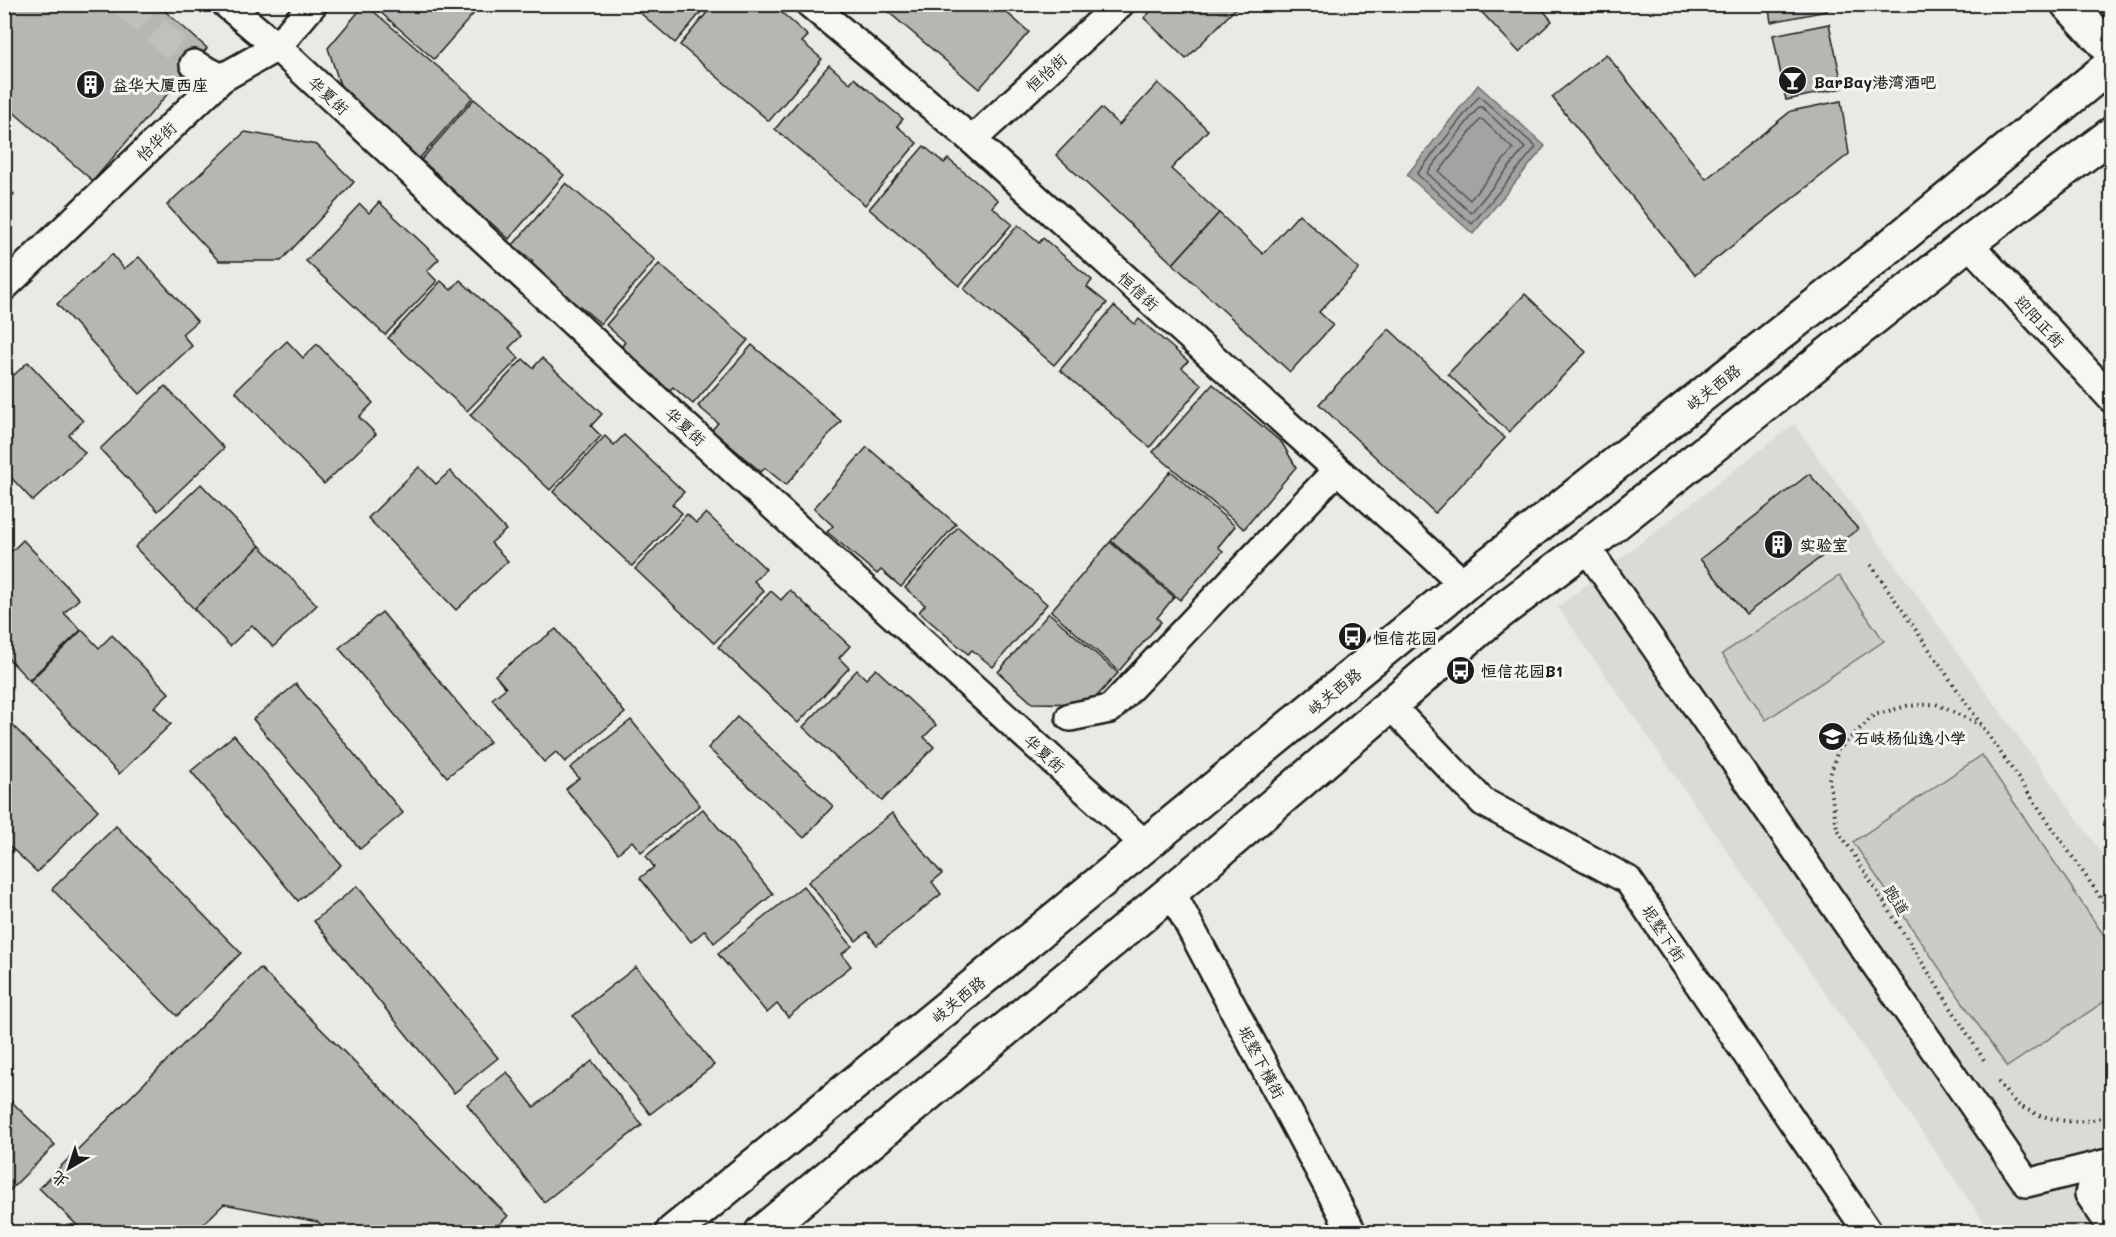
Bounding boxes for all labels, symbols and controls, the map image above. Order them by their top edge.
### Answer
street label: 恒怡街 [1021,48,1071,96]
bar icon: BarBay港湾酒吧 [1777,65,1809,97]
building icon: 益华大厦西座 [75,68,107,100]
street label: 华夏街 [304,71,354,119]
place label: BarBay港湾酒吧 [1814,71,1936,92]
place label: 益华大厦西座 [112,74,208,95]
street label: 怡华街 [131,117,181,165]
street label: 恒信街 [1114,267,1164,315]
street label: 迎阳正街 [2010,290,2070,352]
street label: 岐关西路 [1681,359,1745,415]
street label: 华夏街 [661,402,711,450]
building icon: 实验室 [1763,528,1795,560]
place label: 实验室 [1800,534,1848,555]
bus stop icon: 恒信花园 [1336,621,1368,653]
place label: 恒信花园 [1373,627,1437,648]
bus stop icon: 恒信花园B1 [1444,654,1476,686]
place label: 恒信花园B1 [1481,660,1563,681]
street label: 岐关西路 [1303,663,1365,719]
school or university icon: 石岐杨仙逸小学 [1817,721,1849,753]
place label: 石岐杨仙逸小学 [1854,727,1966,748]
street label: 华夏街 [1020,729,1070,777]
street label: 跑道 [1880,881,1914,919]
street label: 坭墪下街 [1637,901,1691,965]
street label: 岐关西路 [927,971,989,1027]
street label: 坭墪下橫街 [1234,1022,1290,1102]
north arrow [39,1138,99,1198]
text: 北 [46,1167,72,1193]

